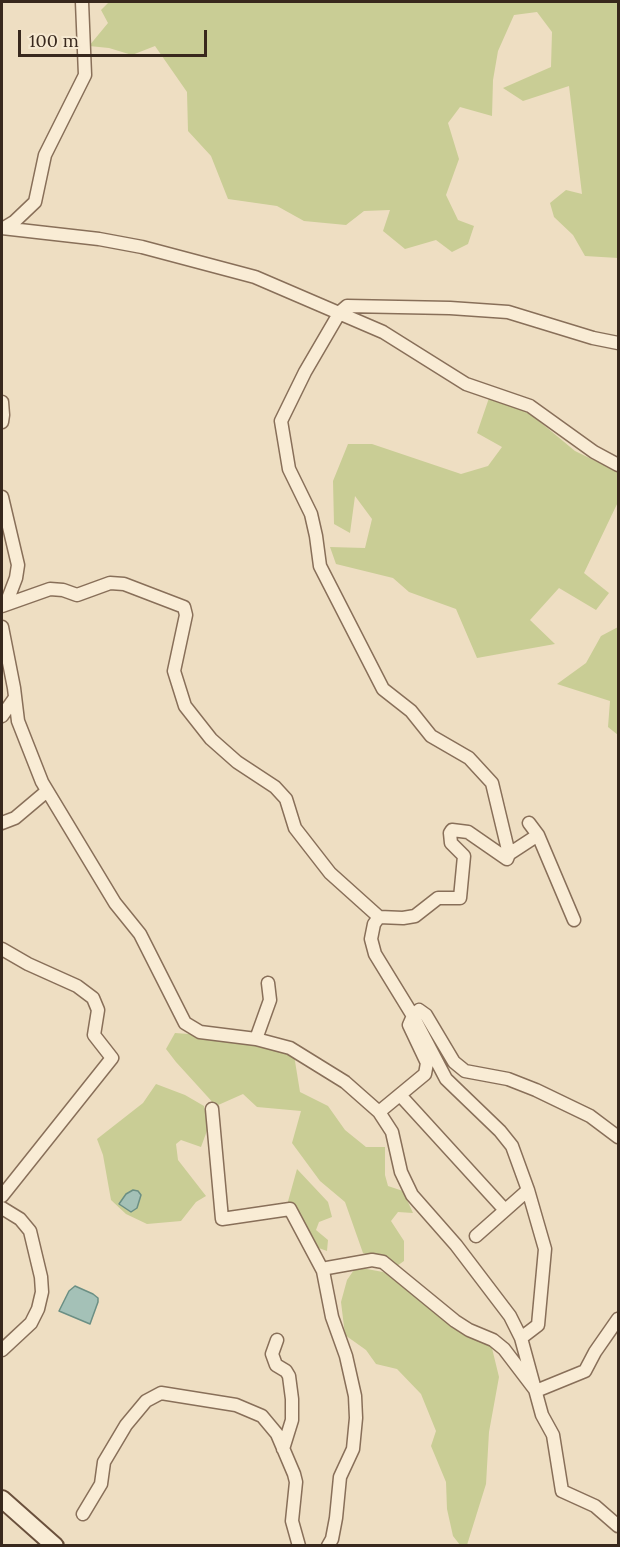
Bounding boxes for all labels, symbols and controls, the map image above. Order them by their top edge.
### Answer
scale bar [21,18,210,56]
text: 100 m [29,29,79,52]

